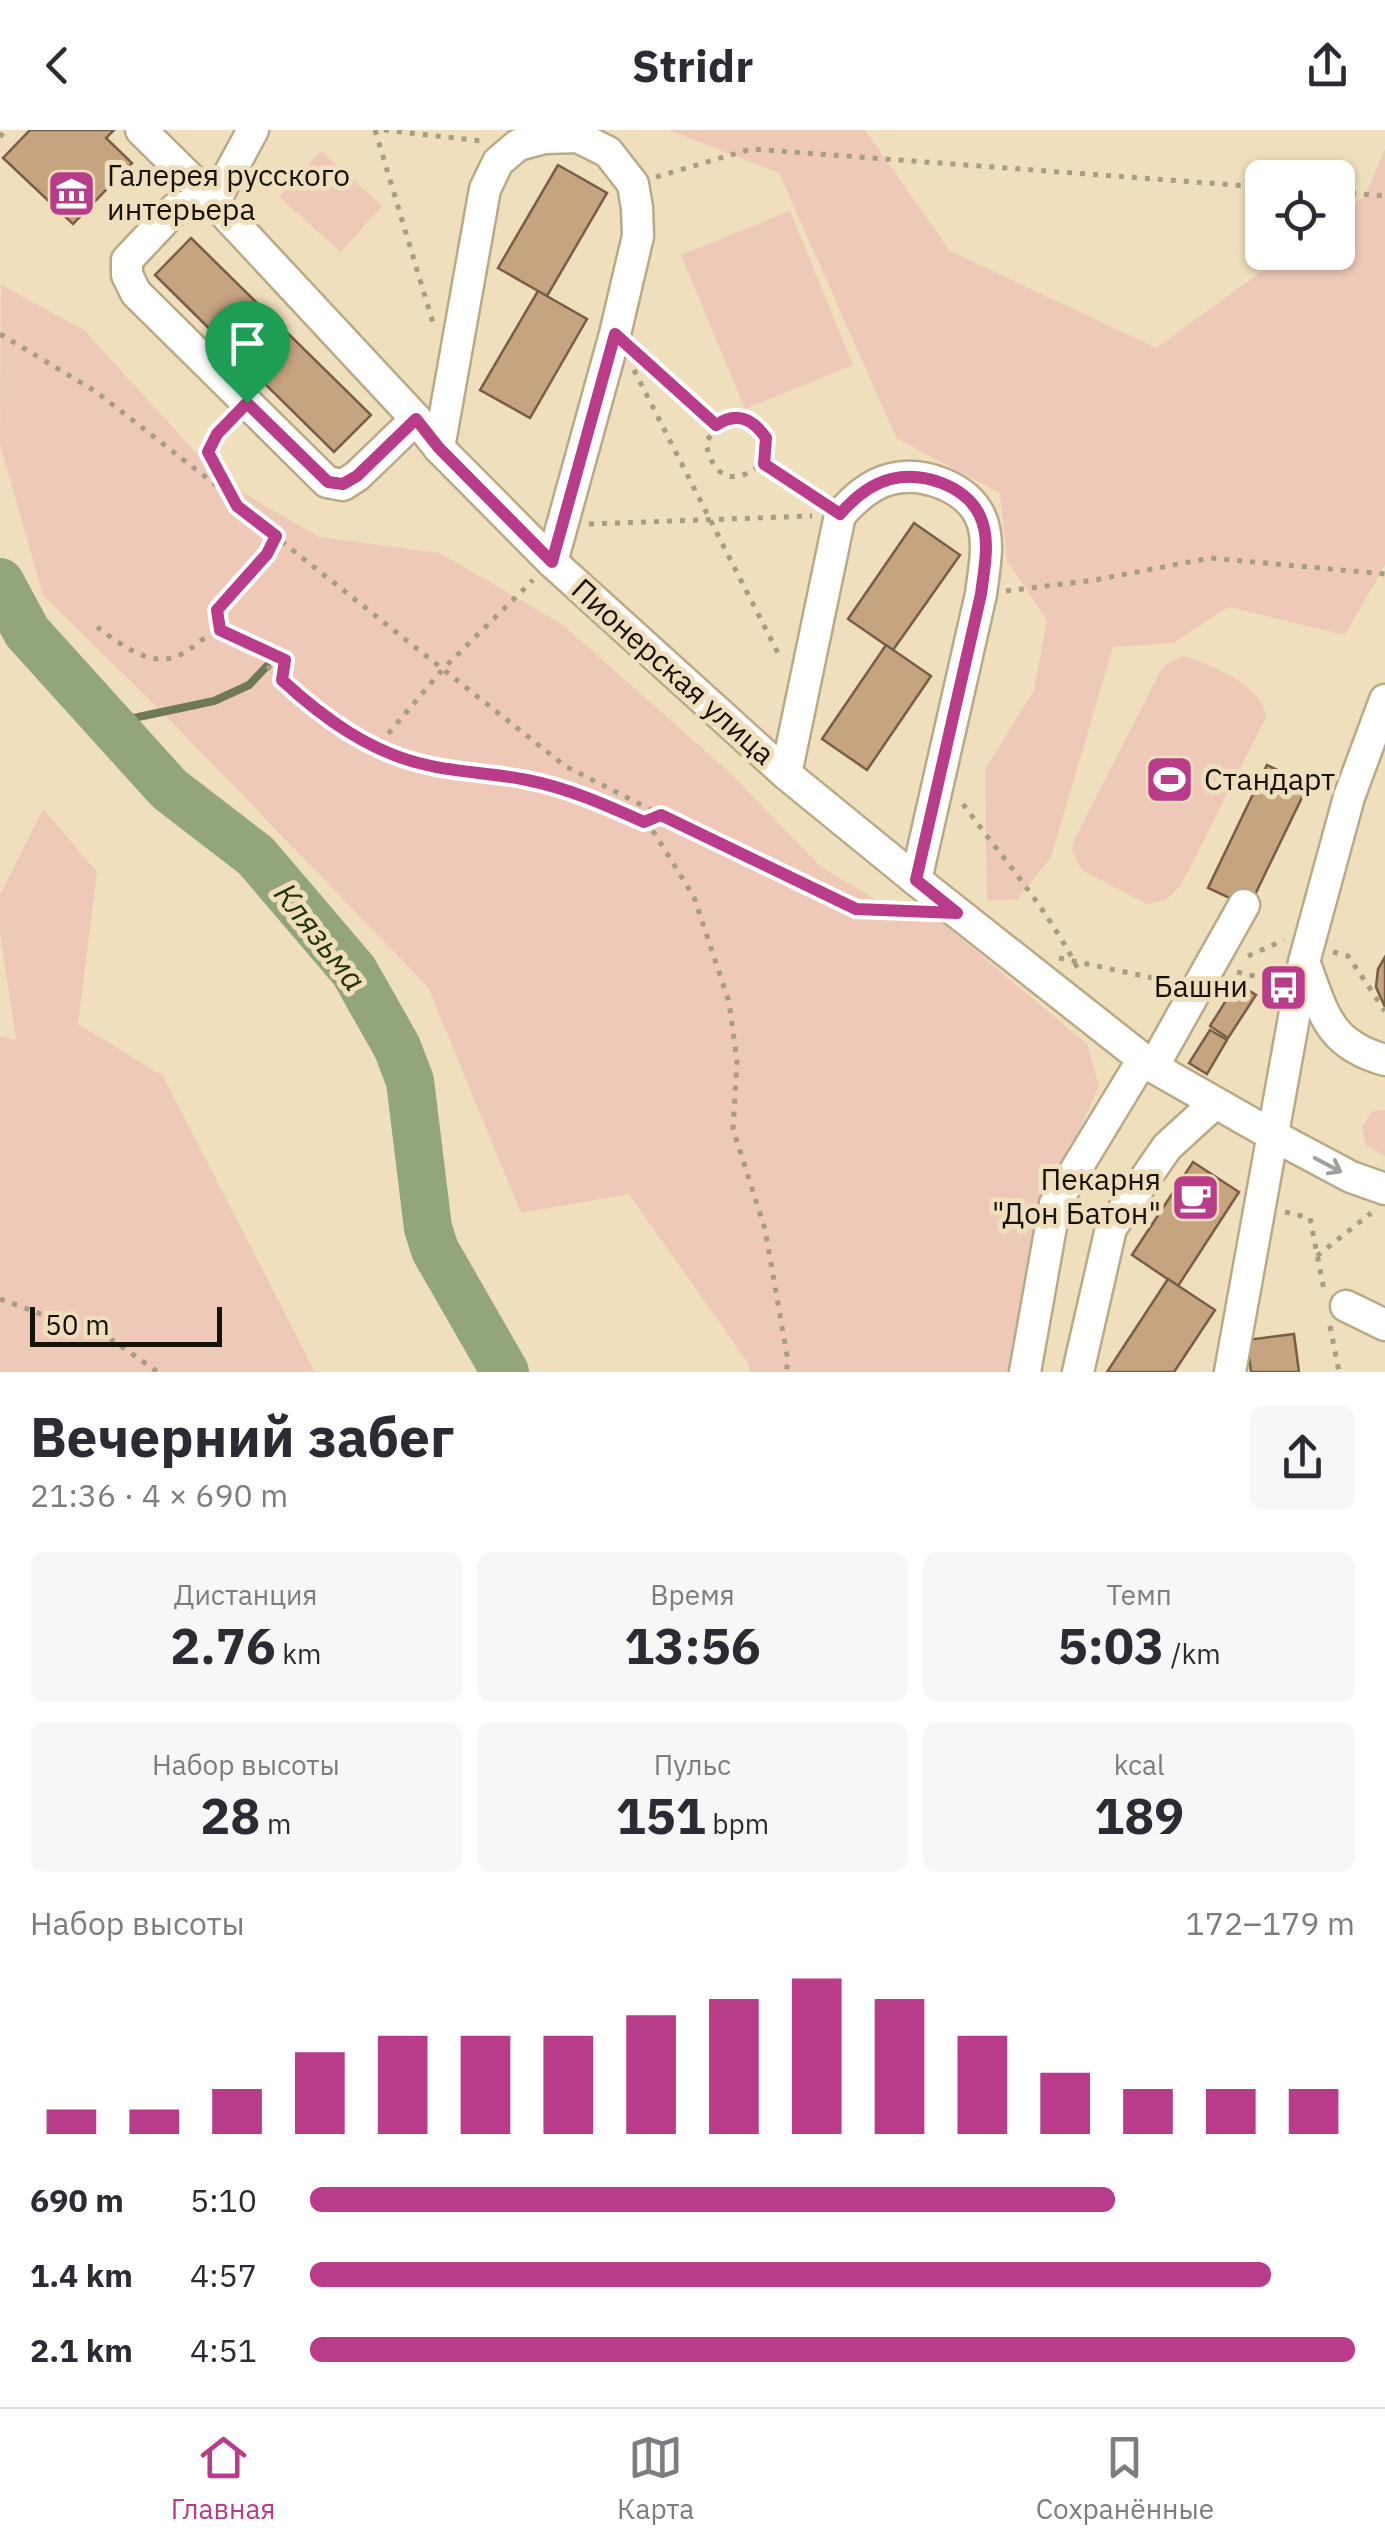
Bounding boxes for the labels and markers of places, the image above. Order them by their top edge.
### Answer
place label: Галерея русского интерьера [107,155,350,228]
museum icon: Галерея русского интерьера [46,167,98,219]
pin [205,301,290,404]
sports icon: Стандарт [1143,754,1195,806]
place label: Стандарт [1204,759,1335,798]
bus stop icon: Башни [1257,961,1309,1013]
place label: Башни [1154,966,1248,1005]
place label: Пекарня "Дон Батон" [992,1159,1161,1232]
cafe icon: Пекарня "Дон Батон" [1170,1171,1222,1223]

